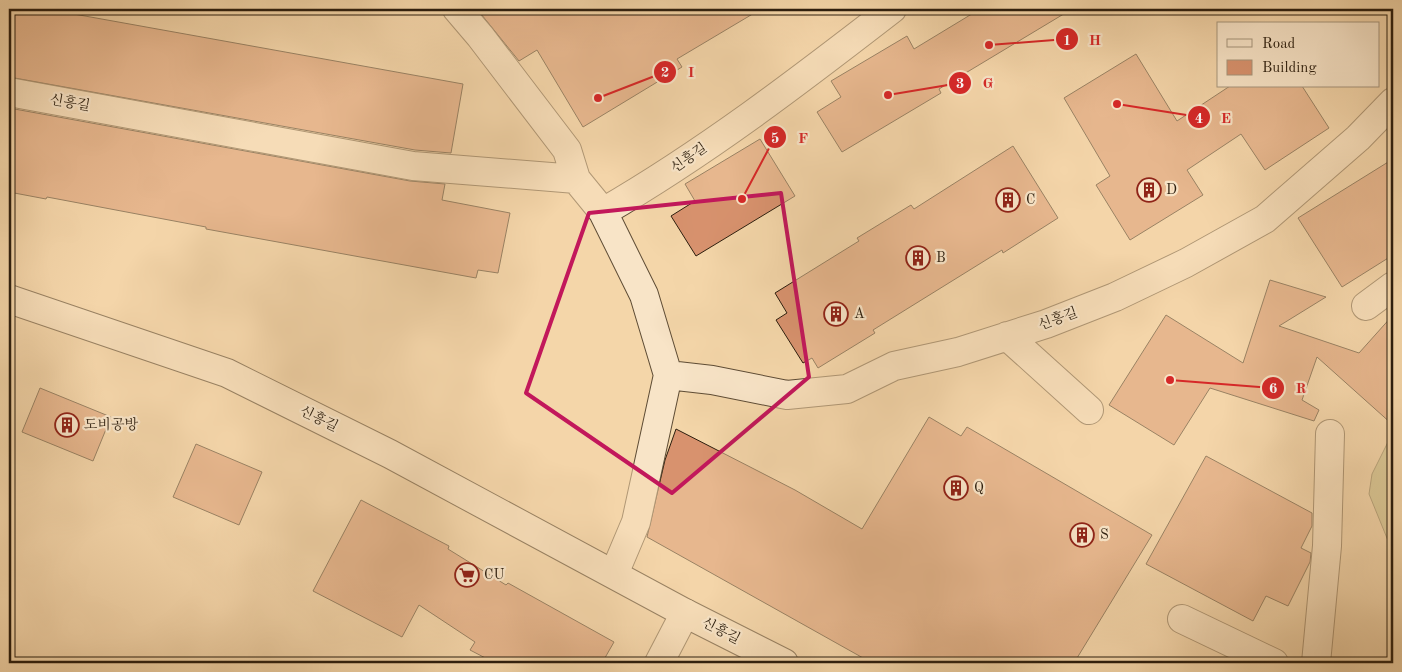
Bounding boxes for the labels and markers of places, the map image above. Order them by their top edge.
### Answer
callout: H [1054,24,1111,54]
callout: I [653,57,704,87]
callout: G [948,68,1003,98]
callout: E [1186,102,1242,132]
callout: F [763,122,818,152]
building icon: D [1136,177,1162,203]
place label: D [1166,183,1177,197]
building icon: C [995,187,1021,213]
place label: C [1026,193,1035,207]
building icon: B [905,245,931,271]
place label: B [936,251,946,265]
building icon: A [823,301,849,327]
place label: A [854,307,865,321]
callout: R [1261,373,1317,403]
building icon: 도비공방 [54,412,80,438]
place label: 도비공방 [84,416,139,432]
building icon: Q [943,475,969,501]
place label: Q [974,481,984,495]
building icon: S [1069,522,1095,548]
place label: S [1100,528,1109,542]
supermarket icon: CU [454,562,480,588]
place label: CU [484,568,504,582]

